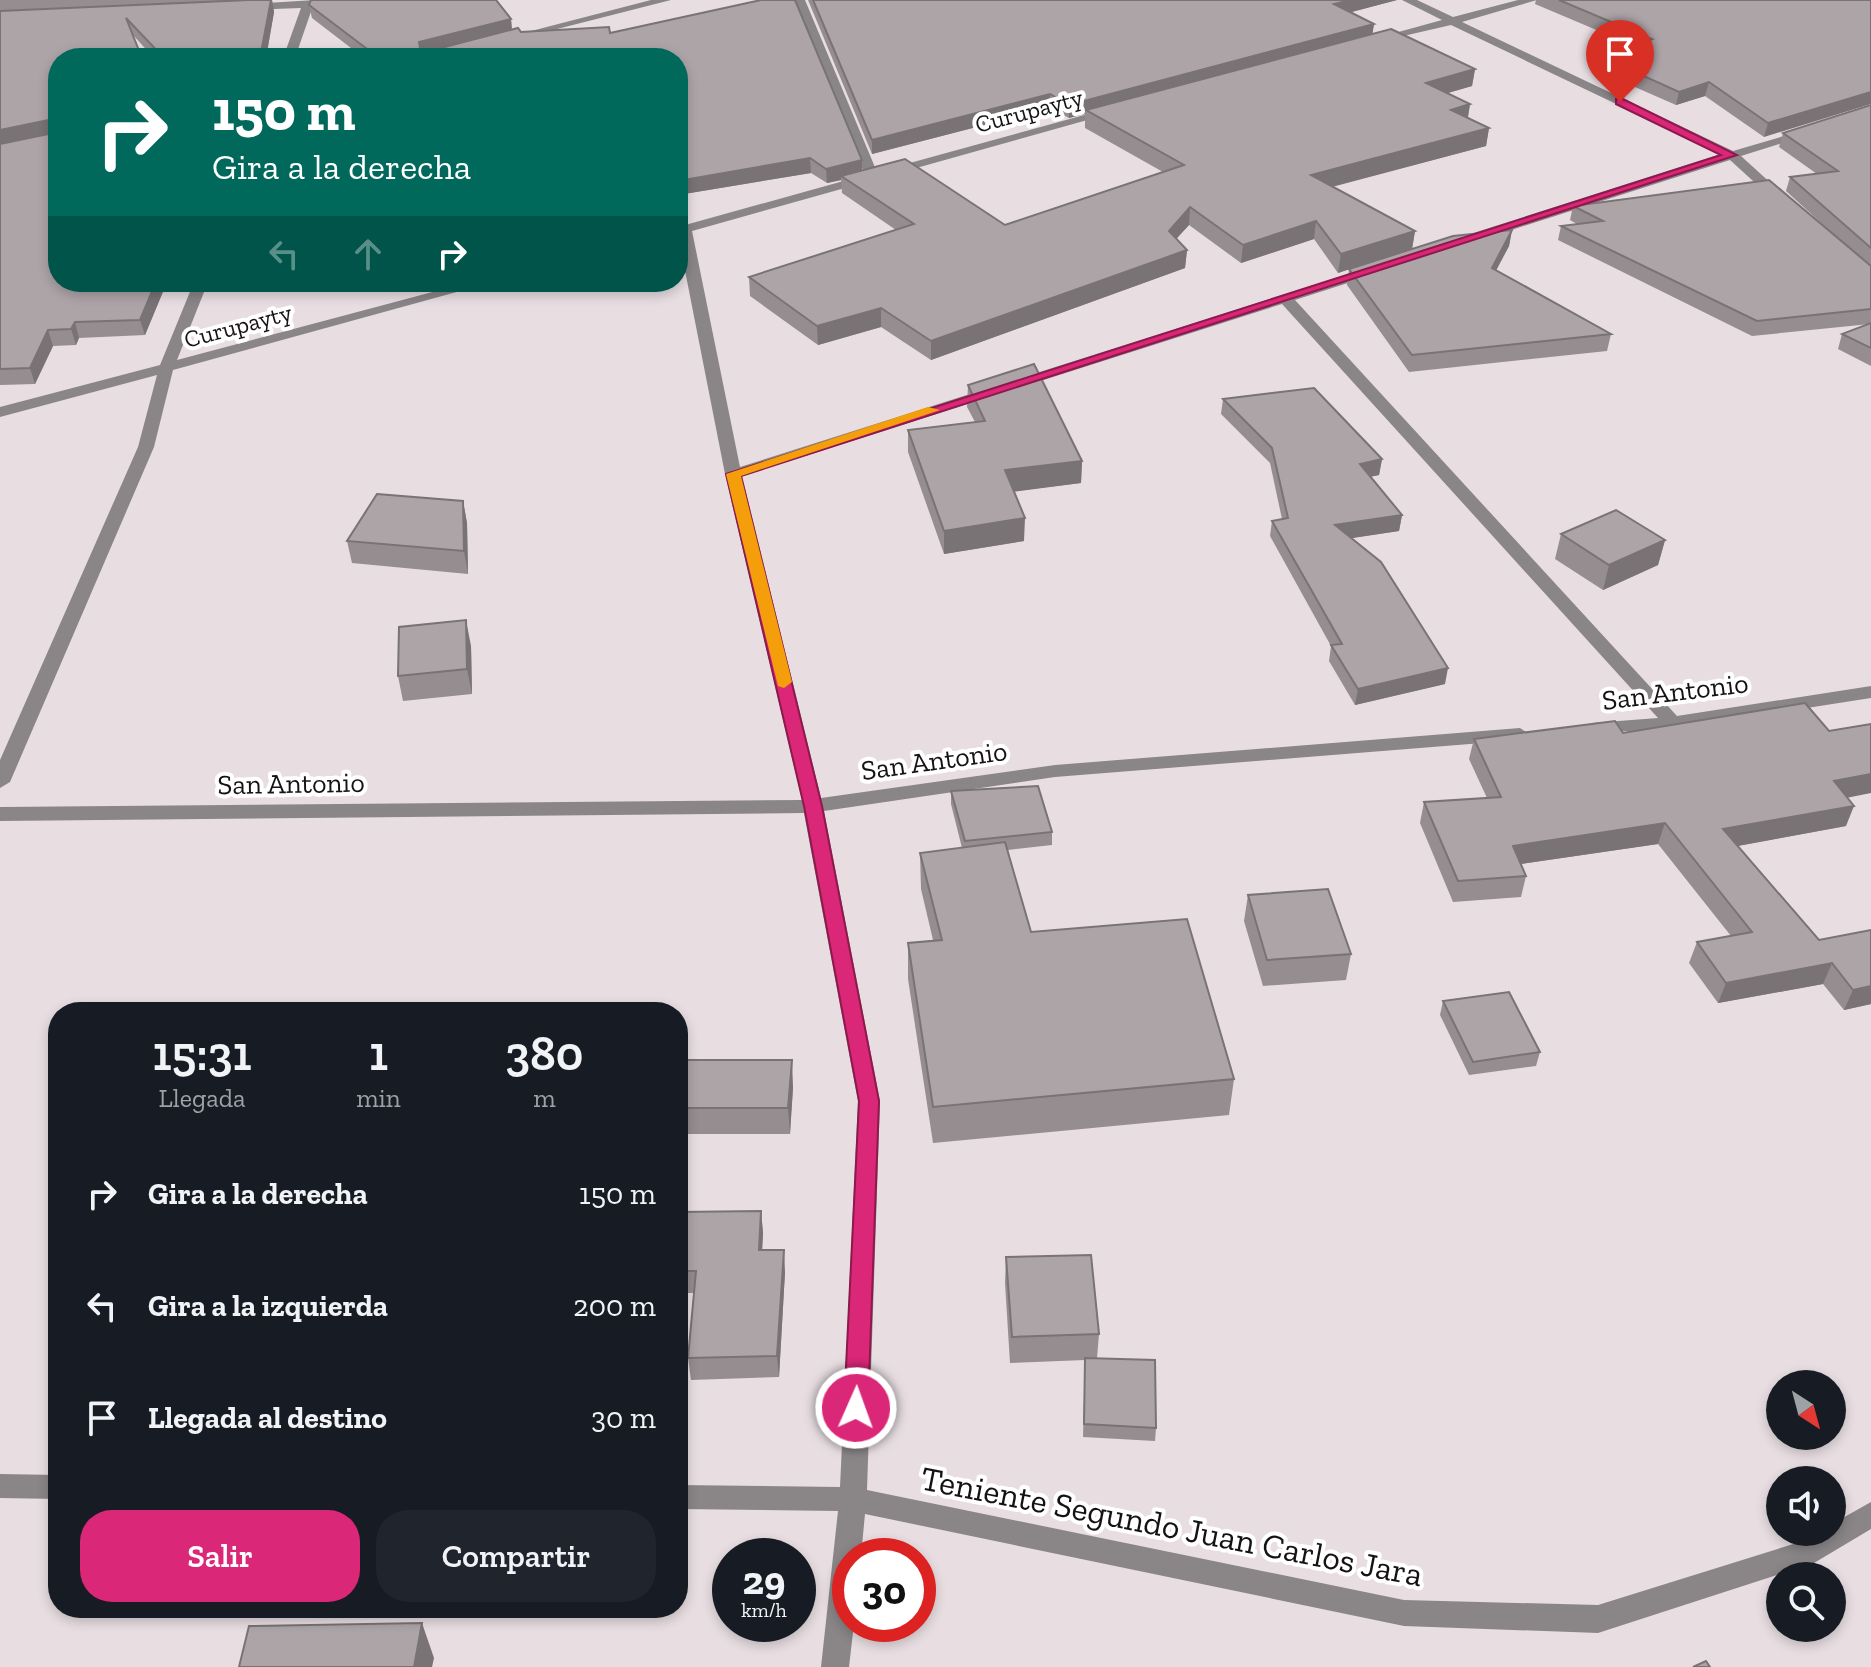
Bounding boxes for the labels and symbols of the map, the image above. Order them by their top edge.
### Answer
pin [1586,20,1654,102]
street label: Curupayty [972,82,1087,139]
street label: Curupayty [181,297,296,354]
street label: San Antonio [1600,666,1750,717]
street label: San Antonio [859,734,1009,787]
street label: San Antonio [217,766,365,801]
position arrow [814,1366,898,1450]
north arrow [1766,1370,1846,1450]
street label: Teniente Segundo Juan Carlos Jara [918,1458,1426,1595]
speed limit sign: 30 [832,1538,936,1642]

